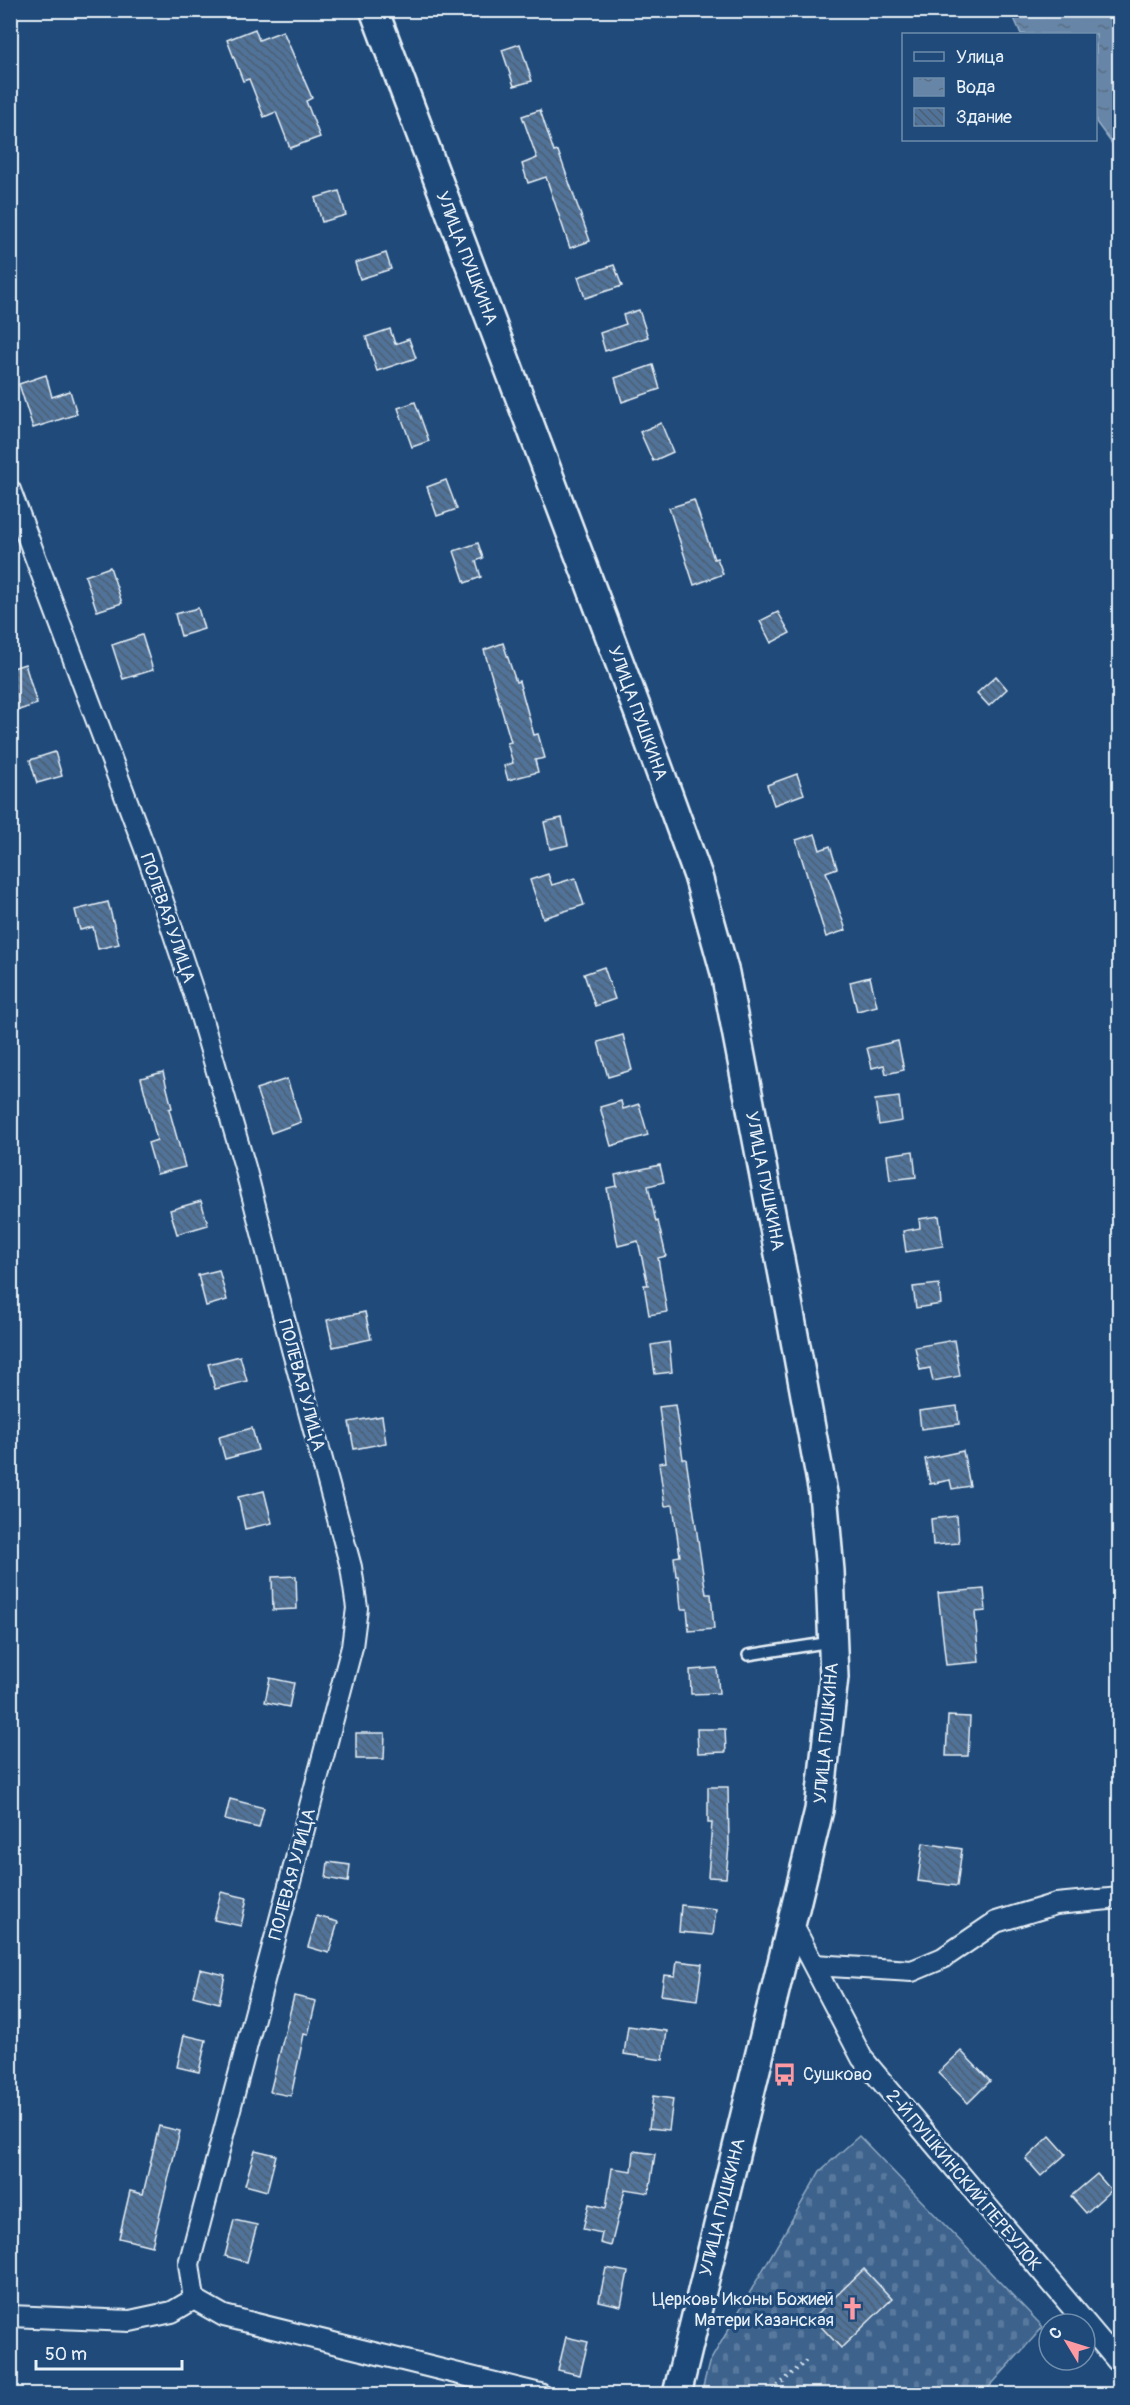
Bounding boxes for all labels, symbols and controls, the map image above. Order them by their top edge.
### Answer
legend [902,33,1097,141]
text: Улица [956,46,1004,69]
text: Вода [956,76,995,99]
text: Здание [956,106,1012,129]
street label: УЛИЦА ПУШКИНА [430,188,503,329]
street label: УЛИЦА ПУШКИНА [603,643,673,784]
street label: ПОЛЕВАЯ УЛИЦА [135,850,201,986]
street label: УЛИЦА ПУШКИНА [740,1110,789,1253]
street label: ПОЛЕВАЯ УЛИЦА [273,1317,330,1454]
street label: УЛИЦА ПУШКИНА [809,1661,844,1804]
street label: ПОЛЕВАЯ УЛИЦА [264,1805,321,1943]
bus stop icon: Сушково [772,2061,798,2087]
place label: Сушково [803,2063,872,2086]
street label: 2-Й ПУШКИНСКИЙ ПЕРЕУЛОК [881,2085,1046,2276]
street label: УЛИЦА ПУШКИНА [694,2135,751,2278]
place label: Церковь Иконы Божией Матери Казанская [652,2288,834,2332]
church icon: Церковь Иконы Божией Матери Казанская [839,2296,865,2322]
north arrow [1037,2312,1097,2372]
text: С [1045,2323,1067,2343]
scale bar [36,2333,182,2371]
text: 50 m [45,2343,87,2366]

